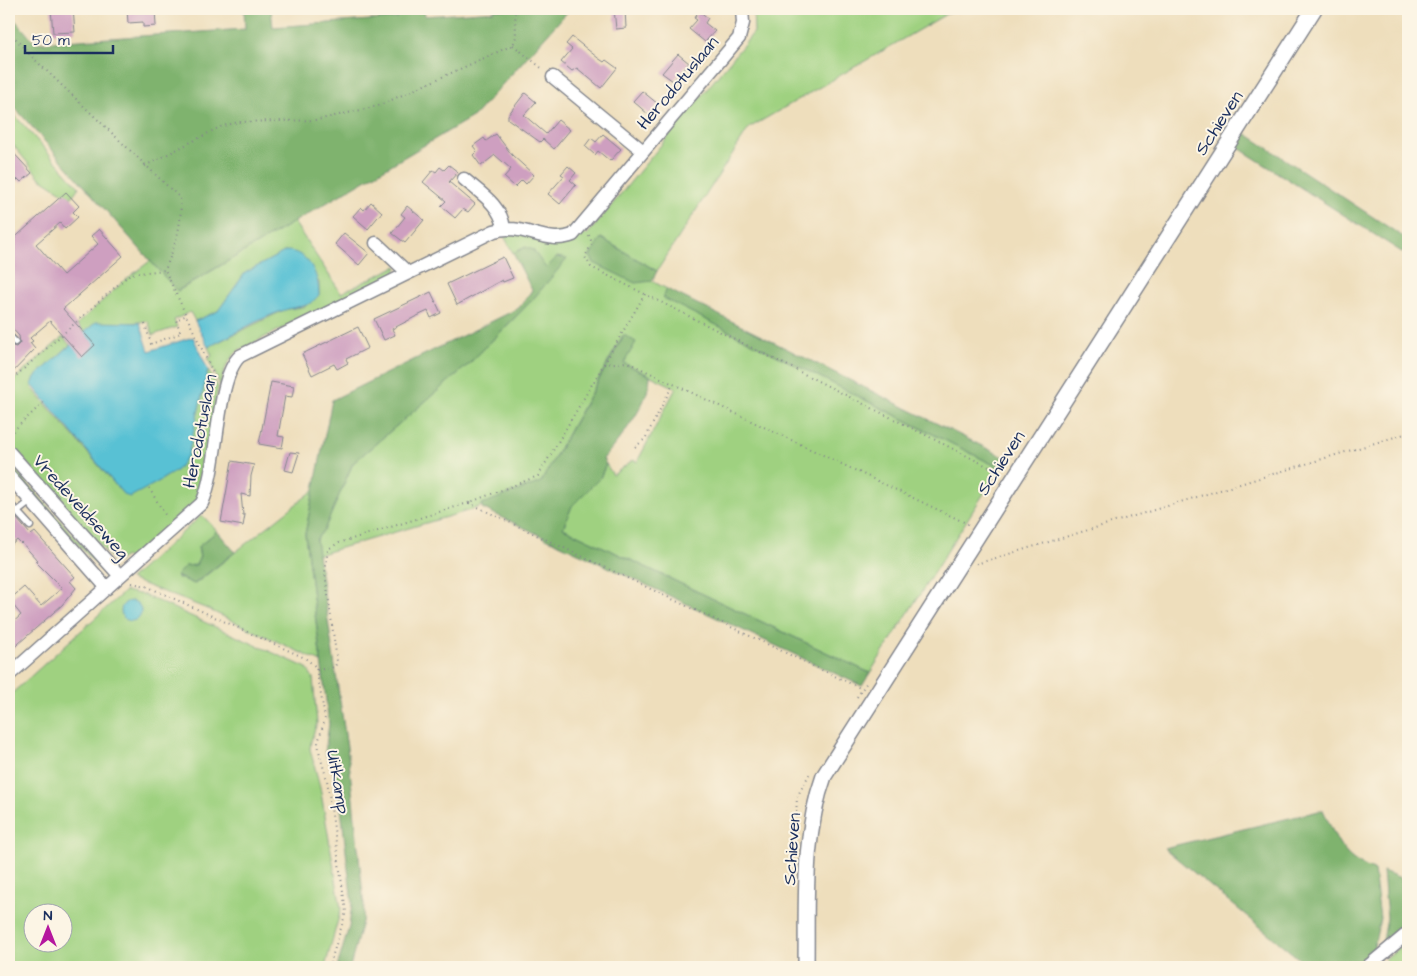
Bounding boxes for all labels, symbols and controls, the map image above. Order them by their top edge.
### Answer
scale bar [25,22,112,54]
text: 50 m [32,30,70,51]
street label: Herodotuslaan [631,31,725,135]
street label: Schieven [1189,86,1249,160]
street label: Herodotuslaan [177,372,223,490]
street label: Schieven [971,426,1031,500]
street label: Vredeveldseweg [26,449,135,566]
street label: Uitkamp [320,748,356,816]
street label: Schieven [777,812,807,886]
north arrow [22,904,72,954]
text: N [44,906,53,926]

